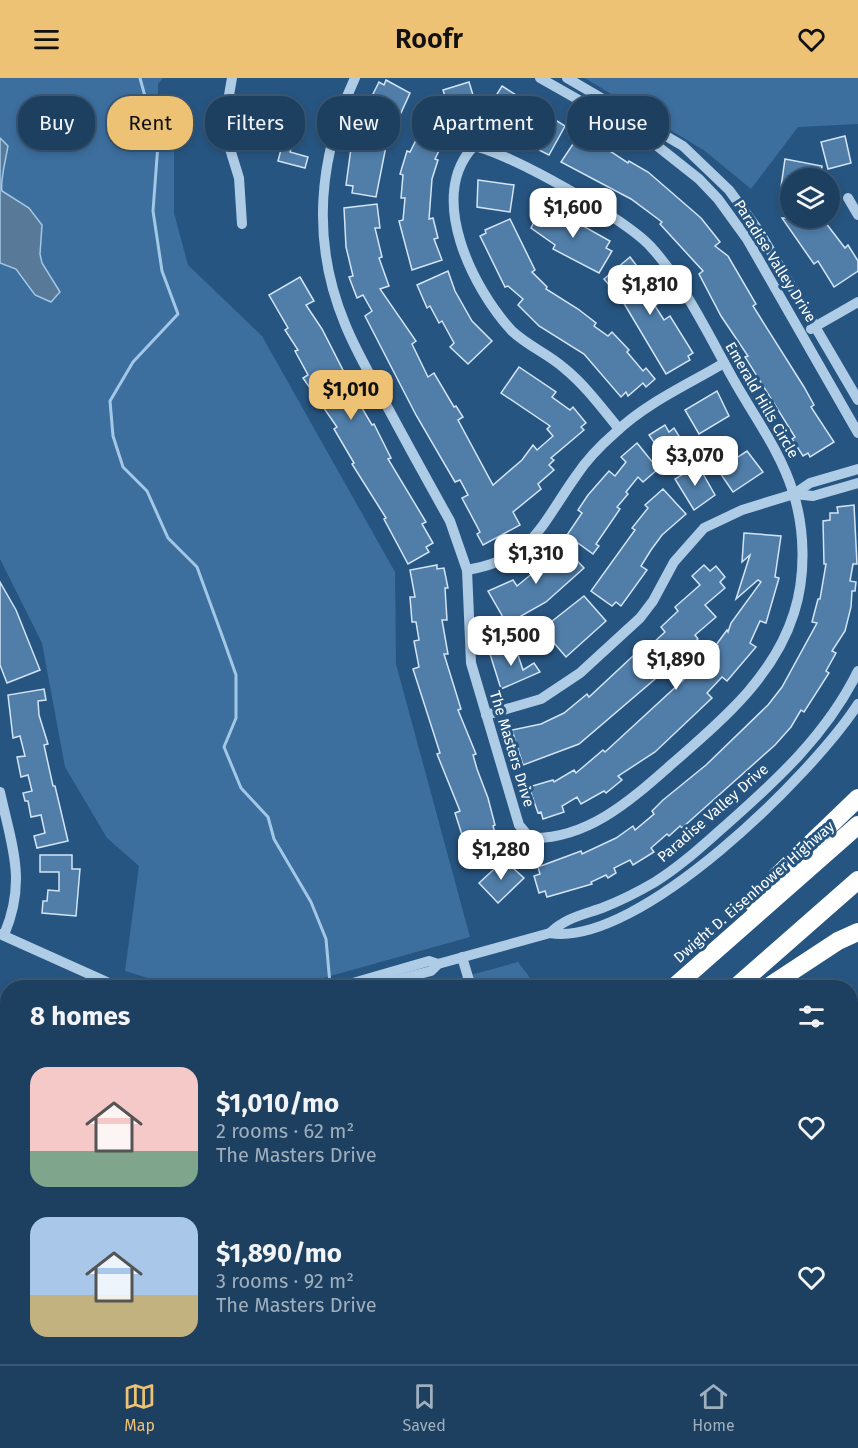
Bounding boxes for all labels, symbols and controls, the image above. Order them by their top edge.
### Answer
icon: menu [30,23,63,56]
text: Roofr [395,23,463,55]
icon: heart [795,23,828,56]
chip: Buy [18,96,95,150]
chip: Rent [107,96,193,150]
chip: Filters [205,96,305,150]
chip: New [317,96,400,150]
chip: Apartment [412,96,555,150]
chip: House [567,96,669,150]
map controls [780,168,840,228]
button: layers [780,168,840,228]
pin: $1,600 [524,188,622,239]
text: $1,600 [544,195,602,219]
street label: Paradise Valley Drive [730,196,820,326]
pin: $1,810 [601,265,699,316]
text: $1,810 [622,272,678,296]
street label: Emerald Hills Circle [721,339,803,461]
pin: $1,010 [302,370,400,421]
text: $1,010 [323,377,379,401]
pin: $3,070 [646,436,744,487]
text: $3,070 [666,443,724,467]
pin: $1,310 [487,534,585,585]
text: $1,310 [508,541,564,565]
pin: $1,500 [462,616,560,667]
text: $1,500 [482,623,540,647]
pin: $1,890 [627,640,725,691]
text: $1,890 [647,647,705,671]
street label: The Masters Drive [486,689,538,809]
street label: Paradise Valley Drive [654,760,772,866]
street label: Dwight D. Eisenhower Highway [670,817,838,967]
pin: $1,280 [452,830,550,881]
text: $1,280 [472,837,530,861]
icon: filters [795,1000,828,1033]
text: 8 homes [30,1001,130,1032]
text: $1,010/mo [216,1088,339,1119]
icon: home [78,1091,150,1163]
icon: heart [795,1111,828,1144]
text: 2 rooms · 62 m² [216,1119,354,1143]
text: The Masters Drive [216,1143,377,1167]
text: $1,890/mo [216,1238,342,1269]
icon: home [78,1241,150,1313]
icon: heart [795,1261,828,1294]
text: 3 rooms · 92 m² [216,1269,354,1293]
text: The Masters Drive [216,1293,377,1317]
tab: Map [123,1380,156,1435]
tab: Saved [403,1380,446,1435]
tab: Home [692,1380,735,1435]

